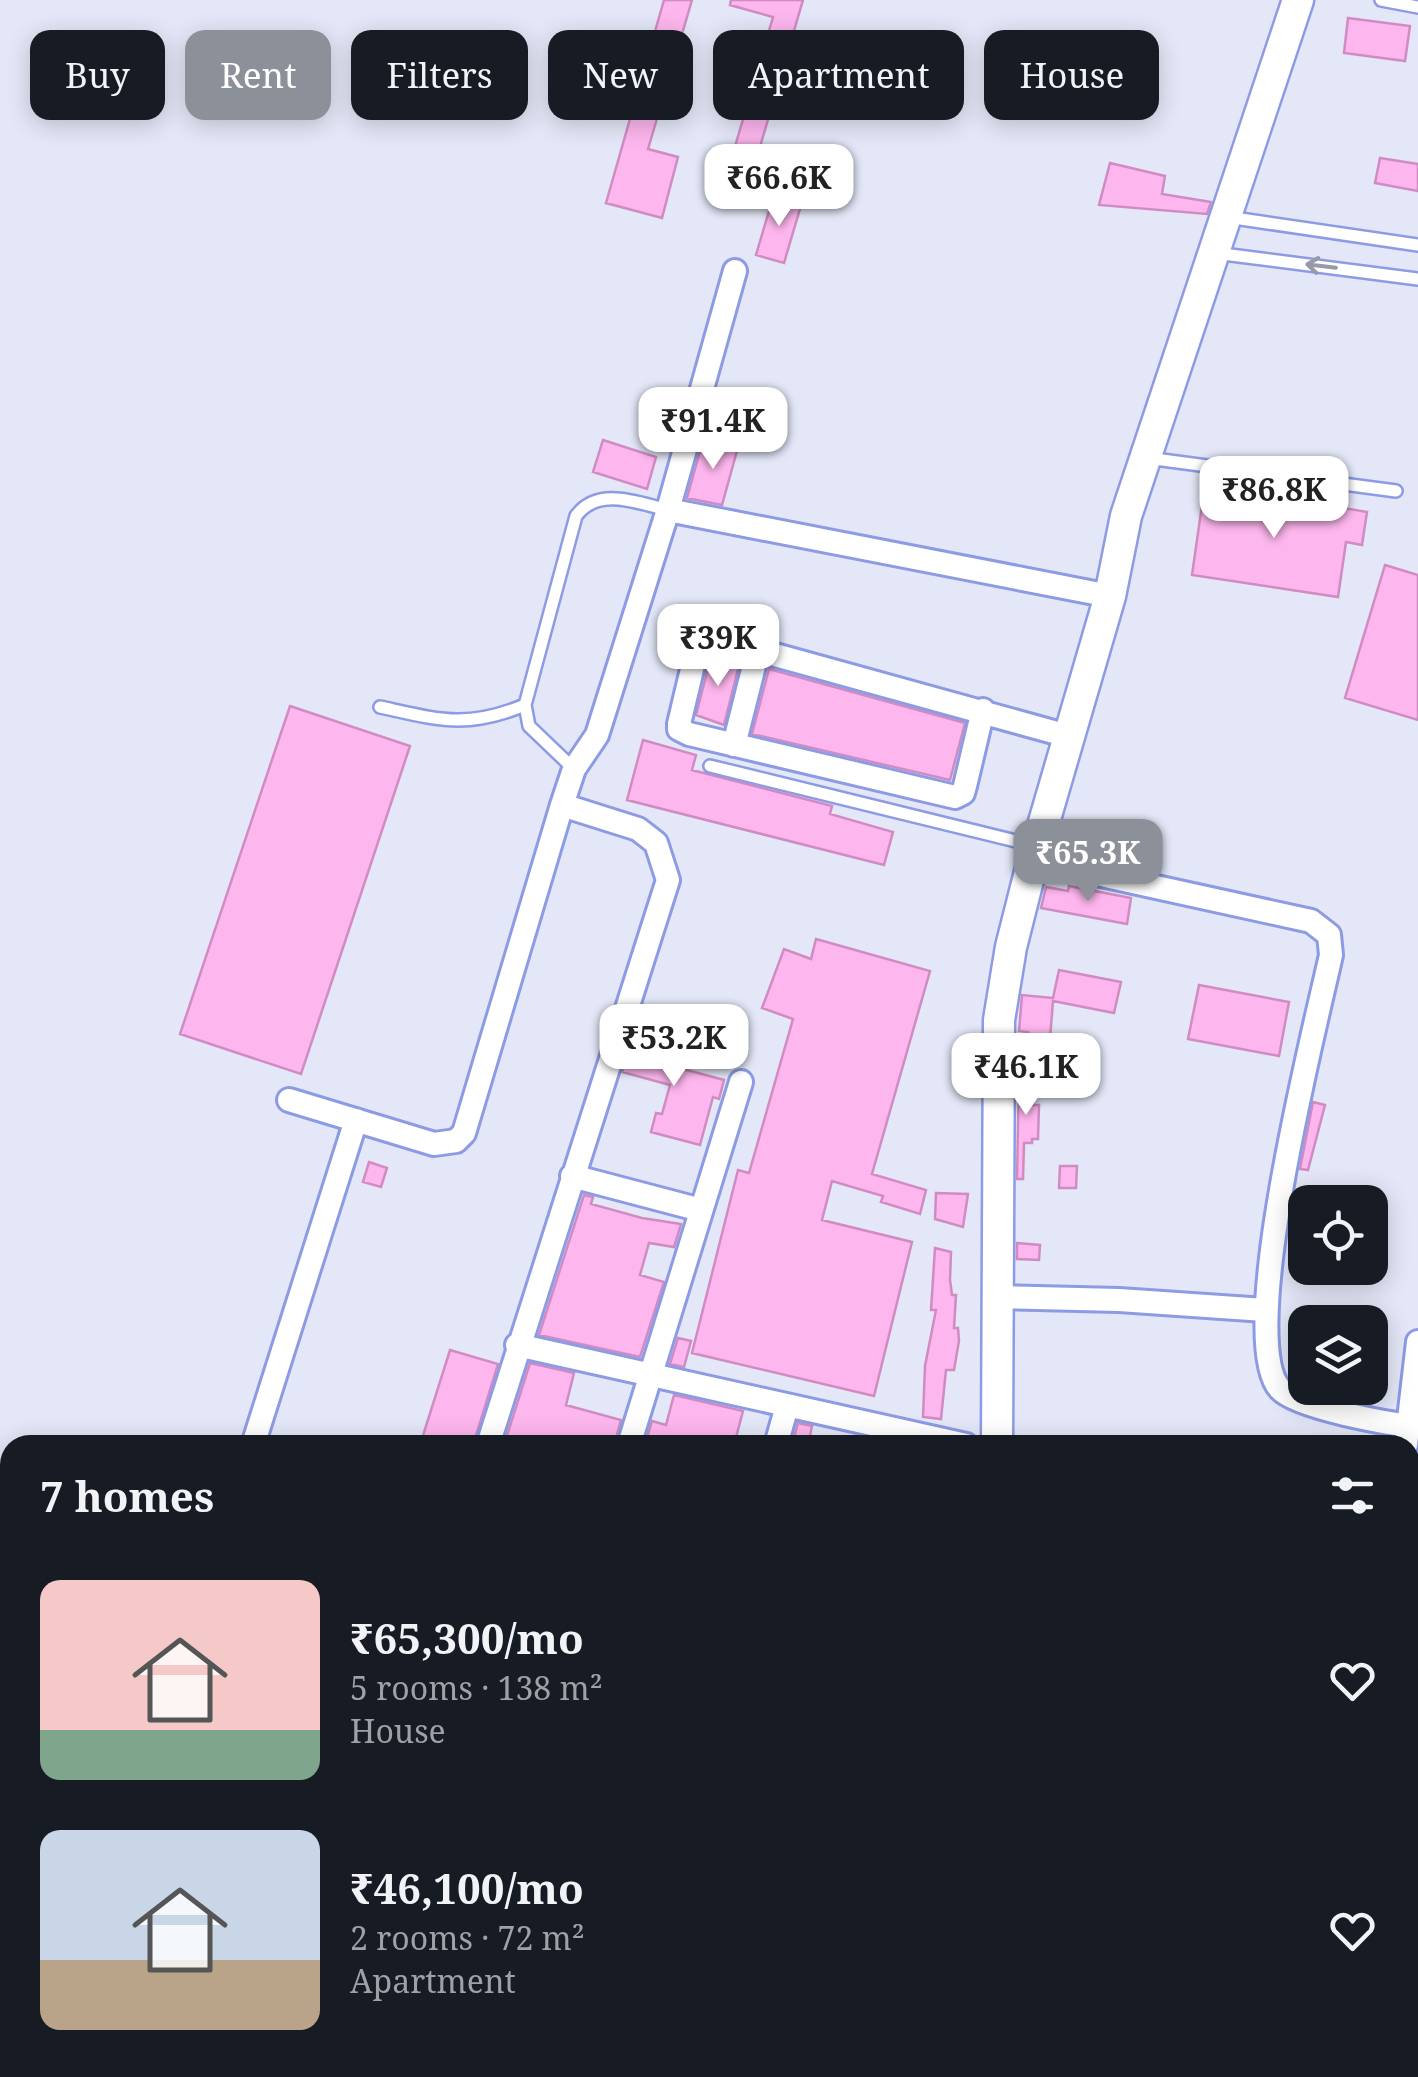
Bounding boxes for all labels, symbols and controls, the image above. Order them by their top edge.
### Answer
chip: Buy [30,30,165,120]
chip: Rent [185,30,331,120]
chip: Filters [351,30,528,120]
chip: New [548,30,693,120]
chip: Apartment [713,30,964,120]
chip: House [984,30,1159,120]
pin: ₹66.6K [698,144,860,229]
text: ₹66.6K [726,155,832,198]
one-way arrow [1306,257,1338,275]
pin: ₹91.4K [632,387,794,472]
text: ₹91.4K [660,398,766,441]
pin: ₹86.8K [1193,456,1355,541]
text: ₹86.8K [1221,467,1327,510]
pin: ₹39K [659,604,777,689]
text: ₹39K [679,615,757,658]
pin: ₹65.3K [1007,819,1169,904]
text: ₹65.3K [1035,830,1141,873]
pin: ₹53.2K [593,1004,755,1089]
text: ₹53.2K [621,1015,727,1058]
pin: ₹46.1K [945,1033,1107,1118]
text: ₹46.1K [973,1044,1079,1087]
map controls [1288,1185,1388,1405]
button: locate [1288,1185,1388,1285]
button: layers [1288,1305,1388,1405]
text: 7 homes [40,1467,214,1524]
icon: filters [1325,1468,1380,1523]
text: ₹65,300/mo [350,1609,584,1666]
icon: home [120,1620,240,1740]
icon: heart [1325,1653,1380,1708]
text: 5 rooms · 138 m² [350,1666,603,1709]
text: House [350,1709,446,1752]
text: ₹46,100/mo [350,1859,584,1916]
icon: home [120,1870,240,1990]
icon: heart [1325,1903,1380,1958]
text: 2 rooms · 72 m² [350,1916,585,1959]
text: Apartment [350,1959,516,2002]

